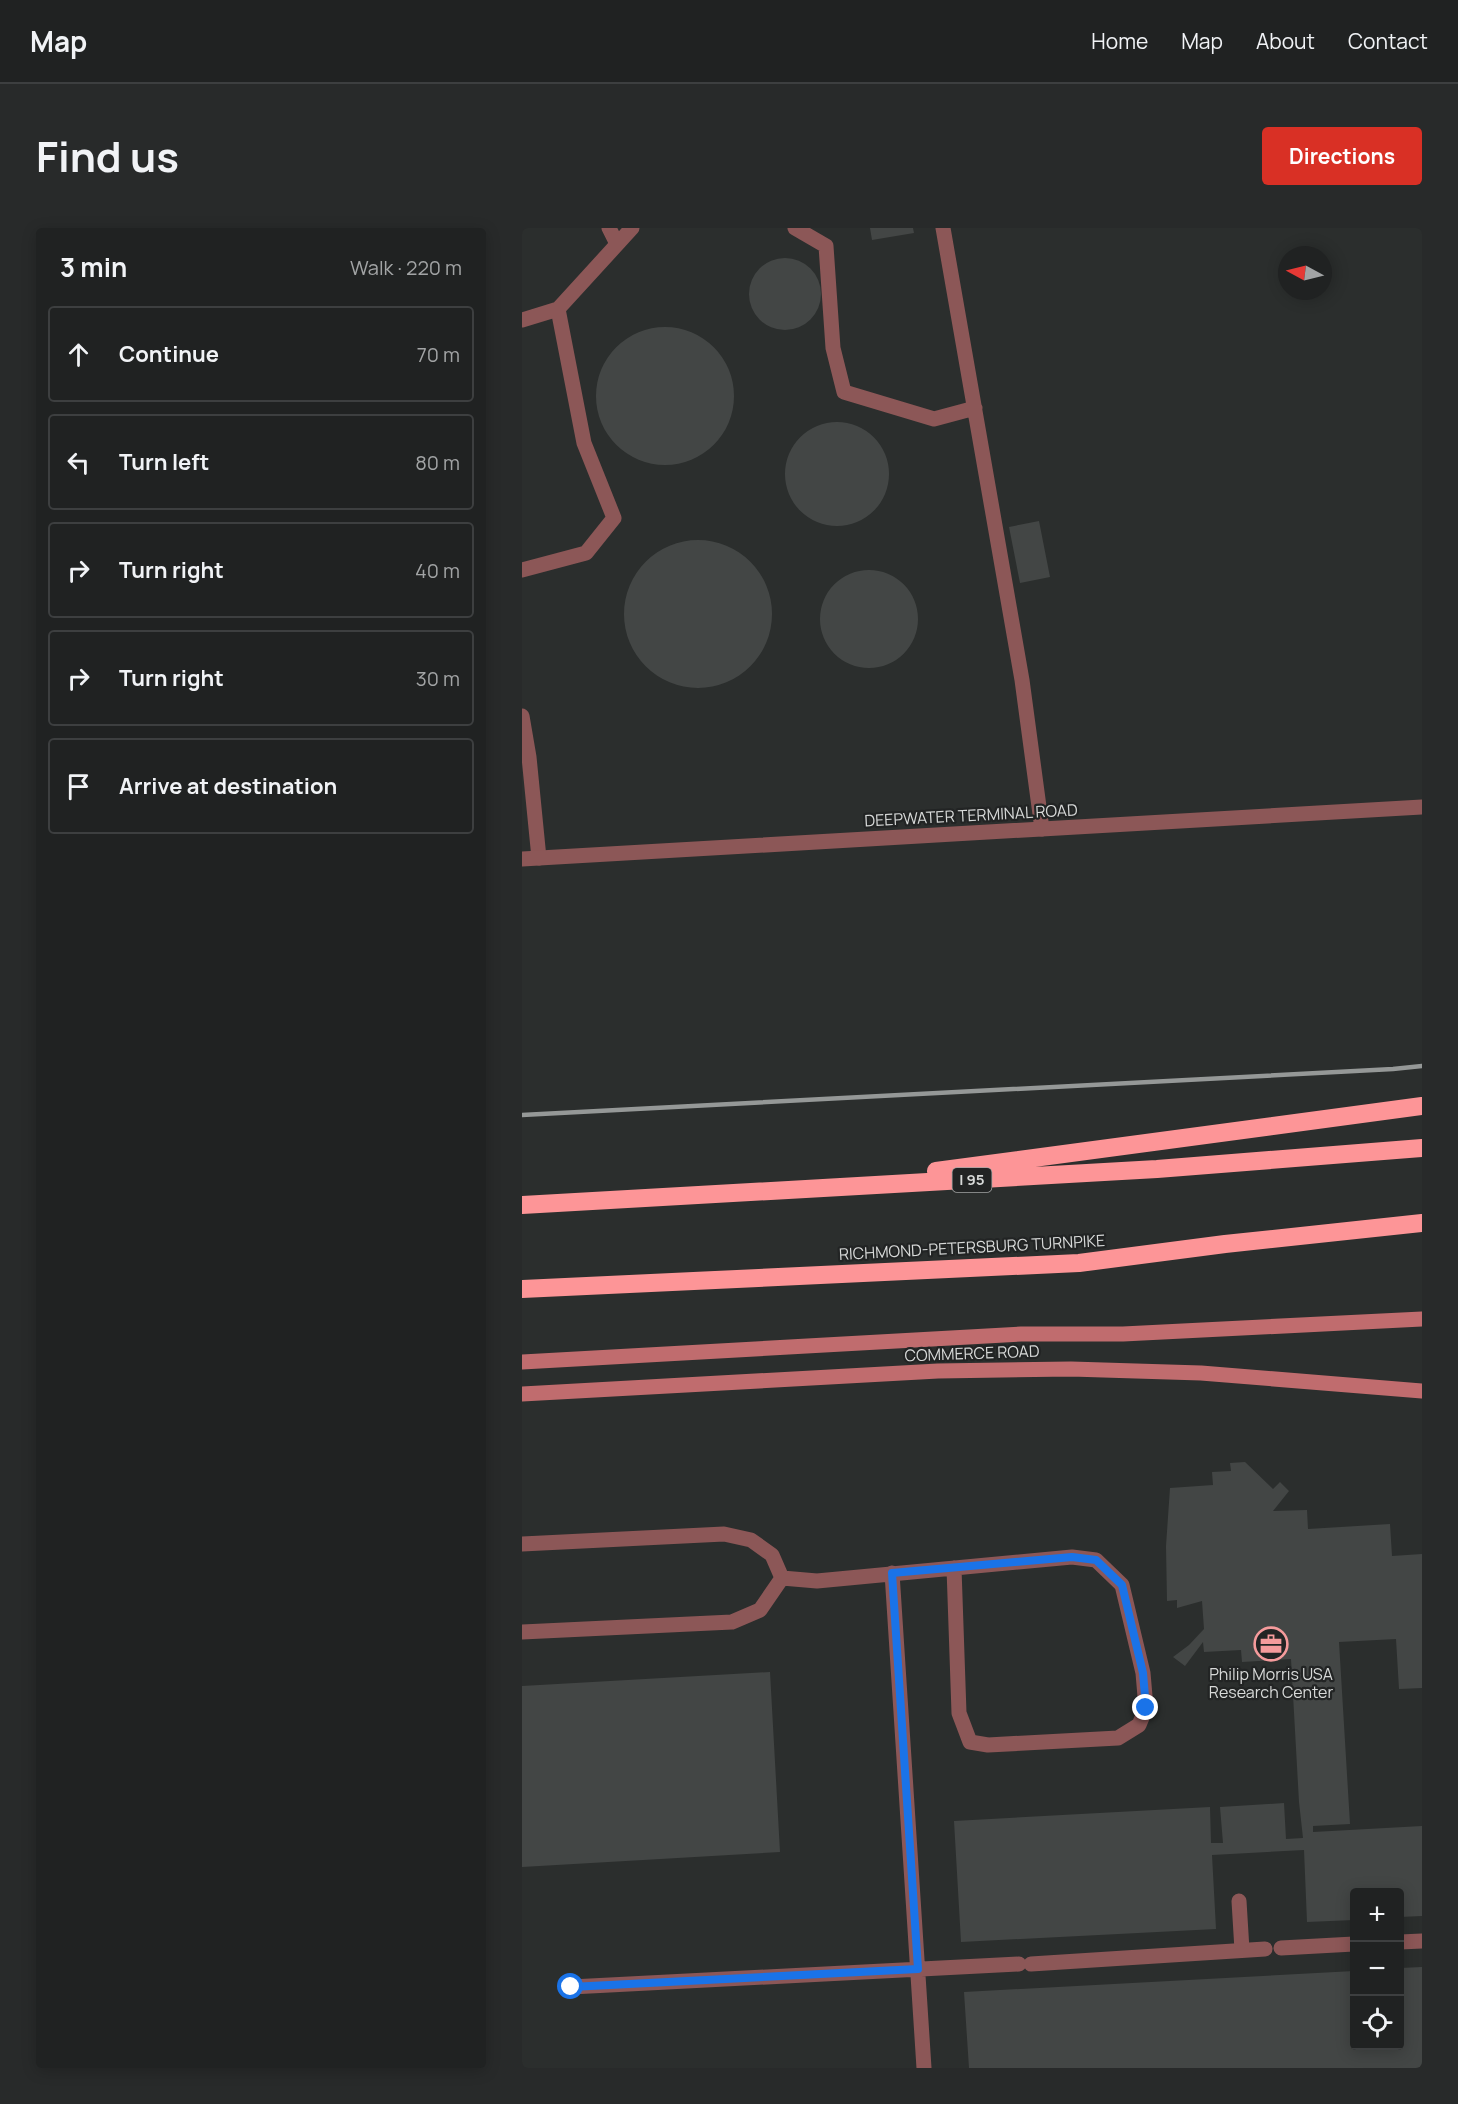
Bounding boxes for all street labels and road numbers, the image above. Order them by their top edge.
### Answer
street label: DEEPWATER TERMINAL ROAD [864,798,1078,832]
road number: I 95 [952,1168,992,1192]
street label: RICHMOND-PETERSBURG TURNPIKE [838,1229,1106,1265]
street label: COMMERCE ROAD [904,1340,1040,1366]

